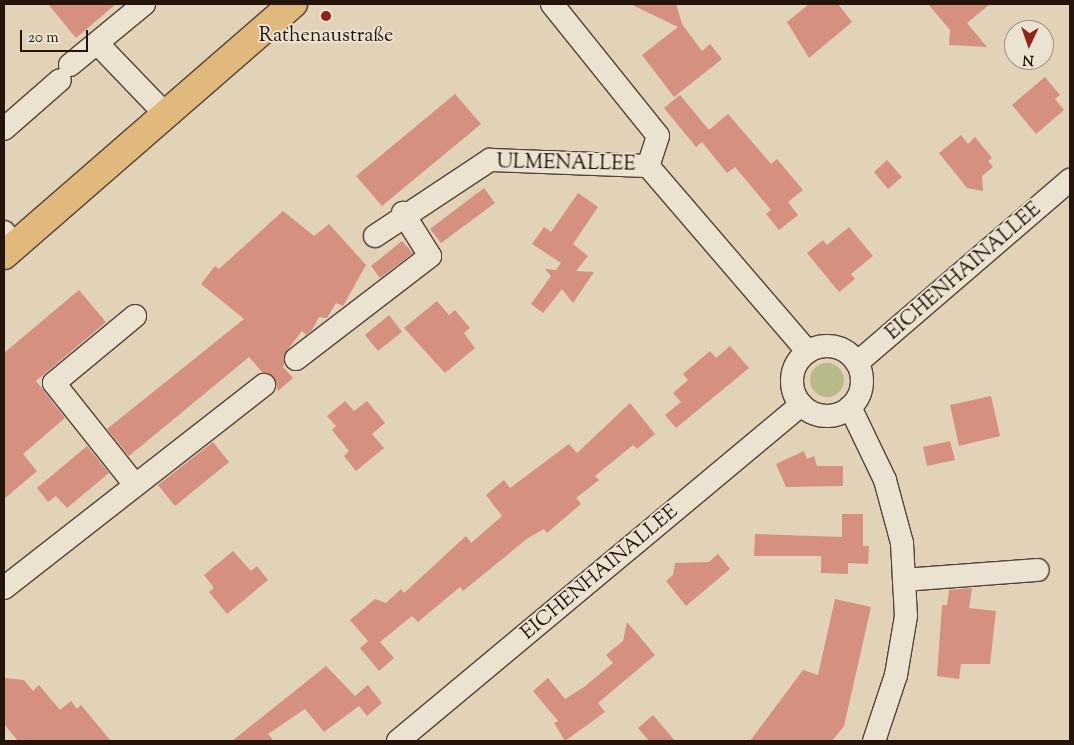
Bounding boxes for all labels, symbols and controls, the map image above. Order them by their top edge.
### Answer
marker: Rathenaustraße [320,10,332,22]
scale bar [22,20,90,52]
north arrow [1004,20,1054,70]
place label: Rathenaustraße [259,24,393,48]
text: 20 m [28,28,59,49]
text: N [1022,49,1034,69]
street label: ULMENALLEE [496,151,636,177]
street label: EICHENHAINALLEE [882,198,1046,346]
street label: EICHENHAINALLEE [517,500,683,646]

